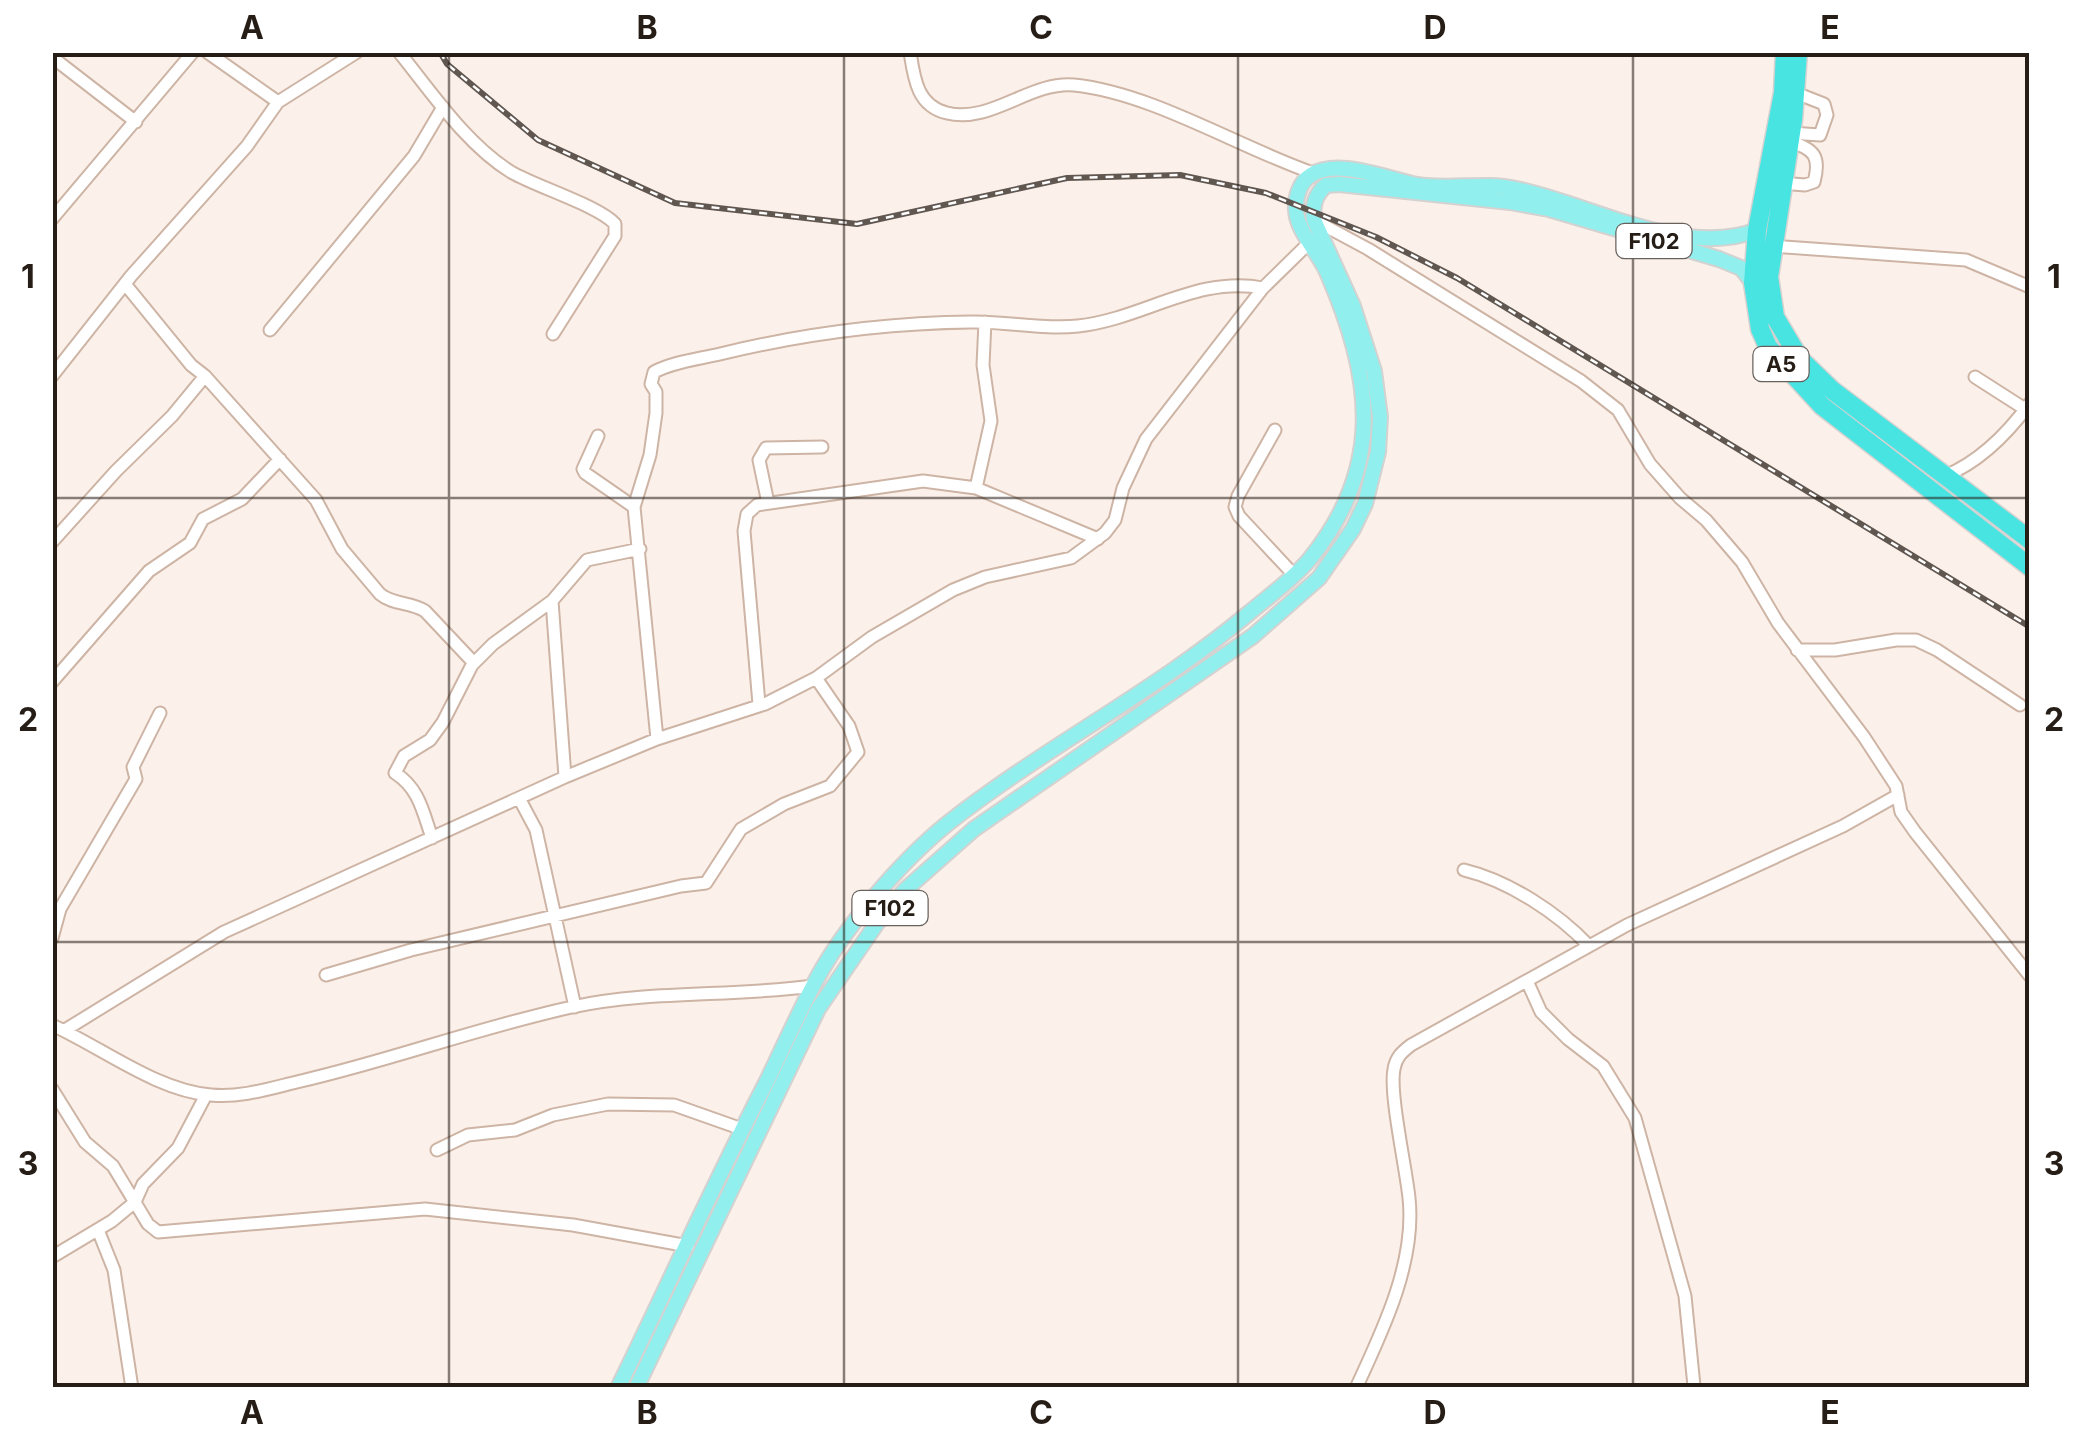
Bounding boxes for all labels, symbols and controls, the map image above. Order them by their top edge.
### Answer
text: A [240,8,264,47]
text: B [636,8,658,47]
text: C [1029,8,1053,47]
text: D [1423,8,1447,47]
text: E [1820,8,1840,47]
road number: F102 [1616,224,1692,258]
text: 1 [21,257,35,296]
text: 1 [2047,257,2061,296]
road number: A5 [1754,347,1808,381]
text: 2 [18,700,38,739]
text: 2 [2044,700,2064,739]
road number: F102 [852,891,928,925]
text: 3 [18,1144,38,1183]
text: 3 [2044,1144,2064,1183]
text: A [240,1393,264,1432]
text: B [636,1393,658,1432]
text: C [1029,1393,1053,1432]
text: D [1423,1393,1447,1432]
text: E [1820,1393,1840,1432]

